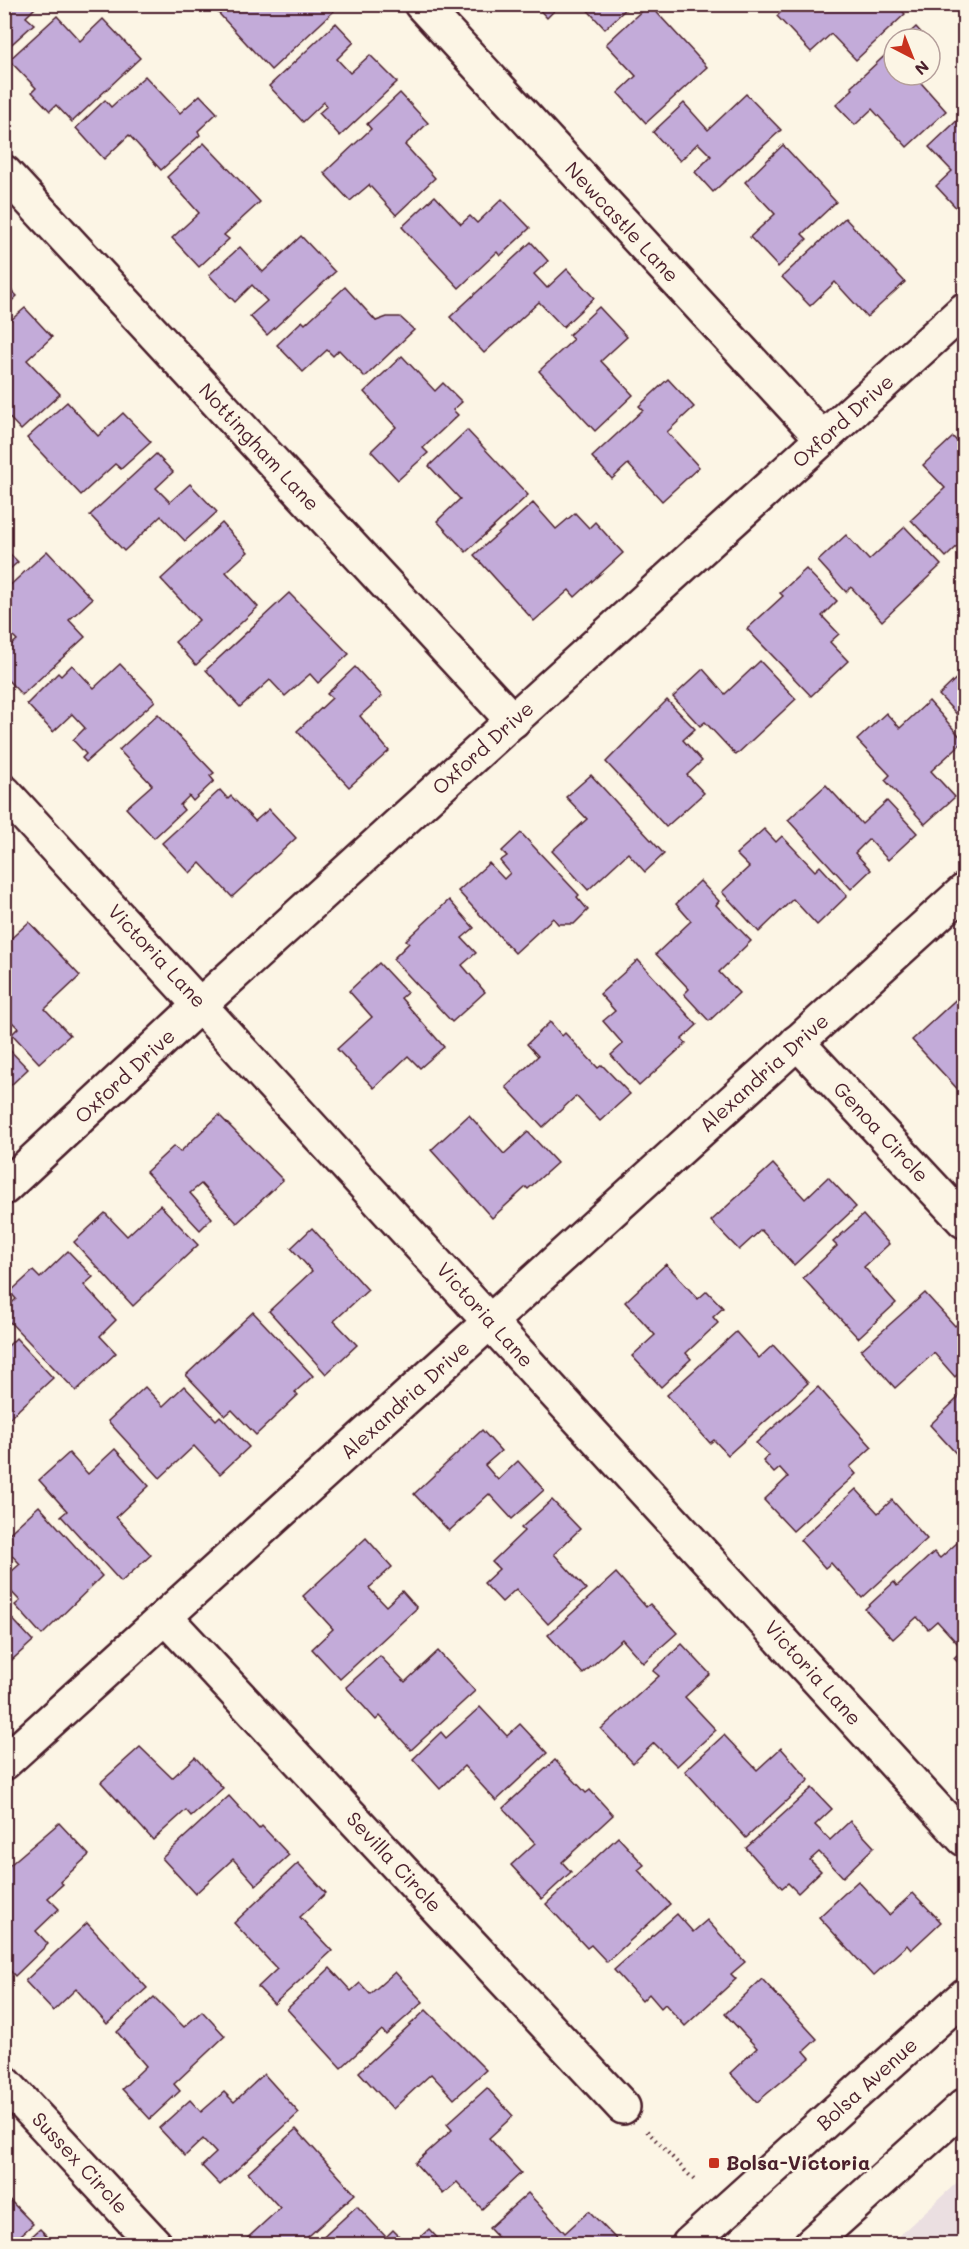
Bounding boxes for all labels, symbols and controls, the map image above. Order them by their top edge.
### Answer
north arrow [882,27,942,87]
text: N [911,57,934,80]
street label: Newcastle Lane [560,156,685,287]
street label: Oxford Drive [786,368,898,473]
street label: Nottingham Lane [194,377,326,516]
street label: Oxford Drive [426,695,538,800]
street label: Victoria Lane [103,898,213,1013]
street label: Alexandria Drive [693,1007,834,1137]
street label: Oxford Drive [69,1022,180,1128]
street label: Genoa Circle [828,1075,935,1187]
street label: Victoria Lane [432,1256,540,1372]
street label: Alexandria Drive [334,1334,475,1464]
street label: Victoria Lane [760,1614,868,1730]
street label: Sevilla Circle [341,1805,448,1917]
street label: Bolsa Avenue [810,2031,922,2135]
street label: Sussex Circle [27,2106,135,2219]
place label: Bolsa-Victoria [726,2149,870,2175]
marker: Bolsa-Victoria [707,2156,721,2170]

